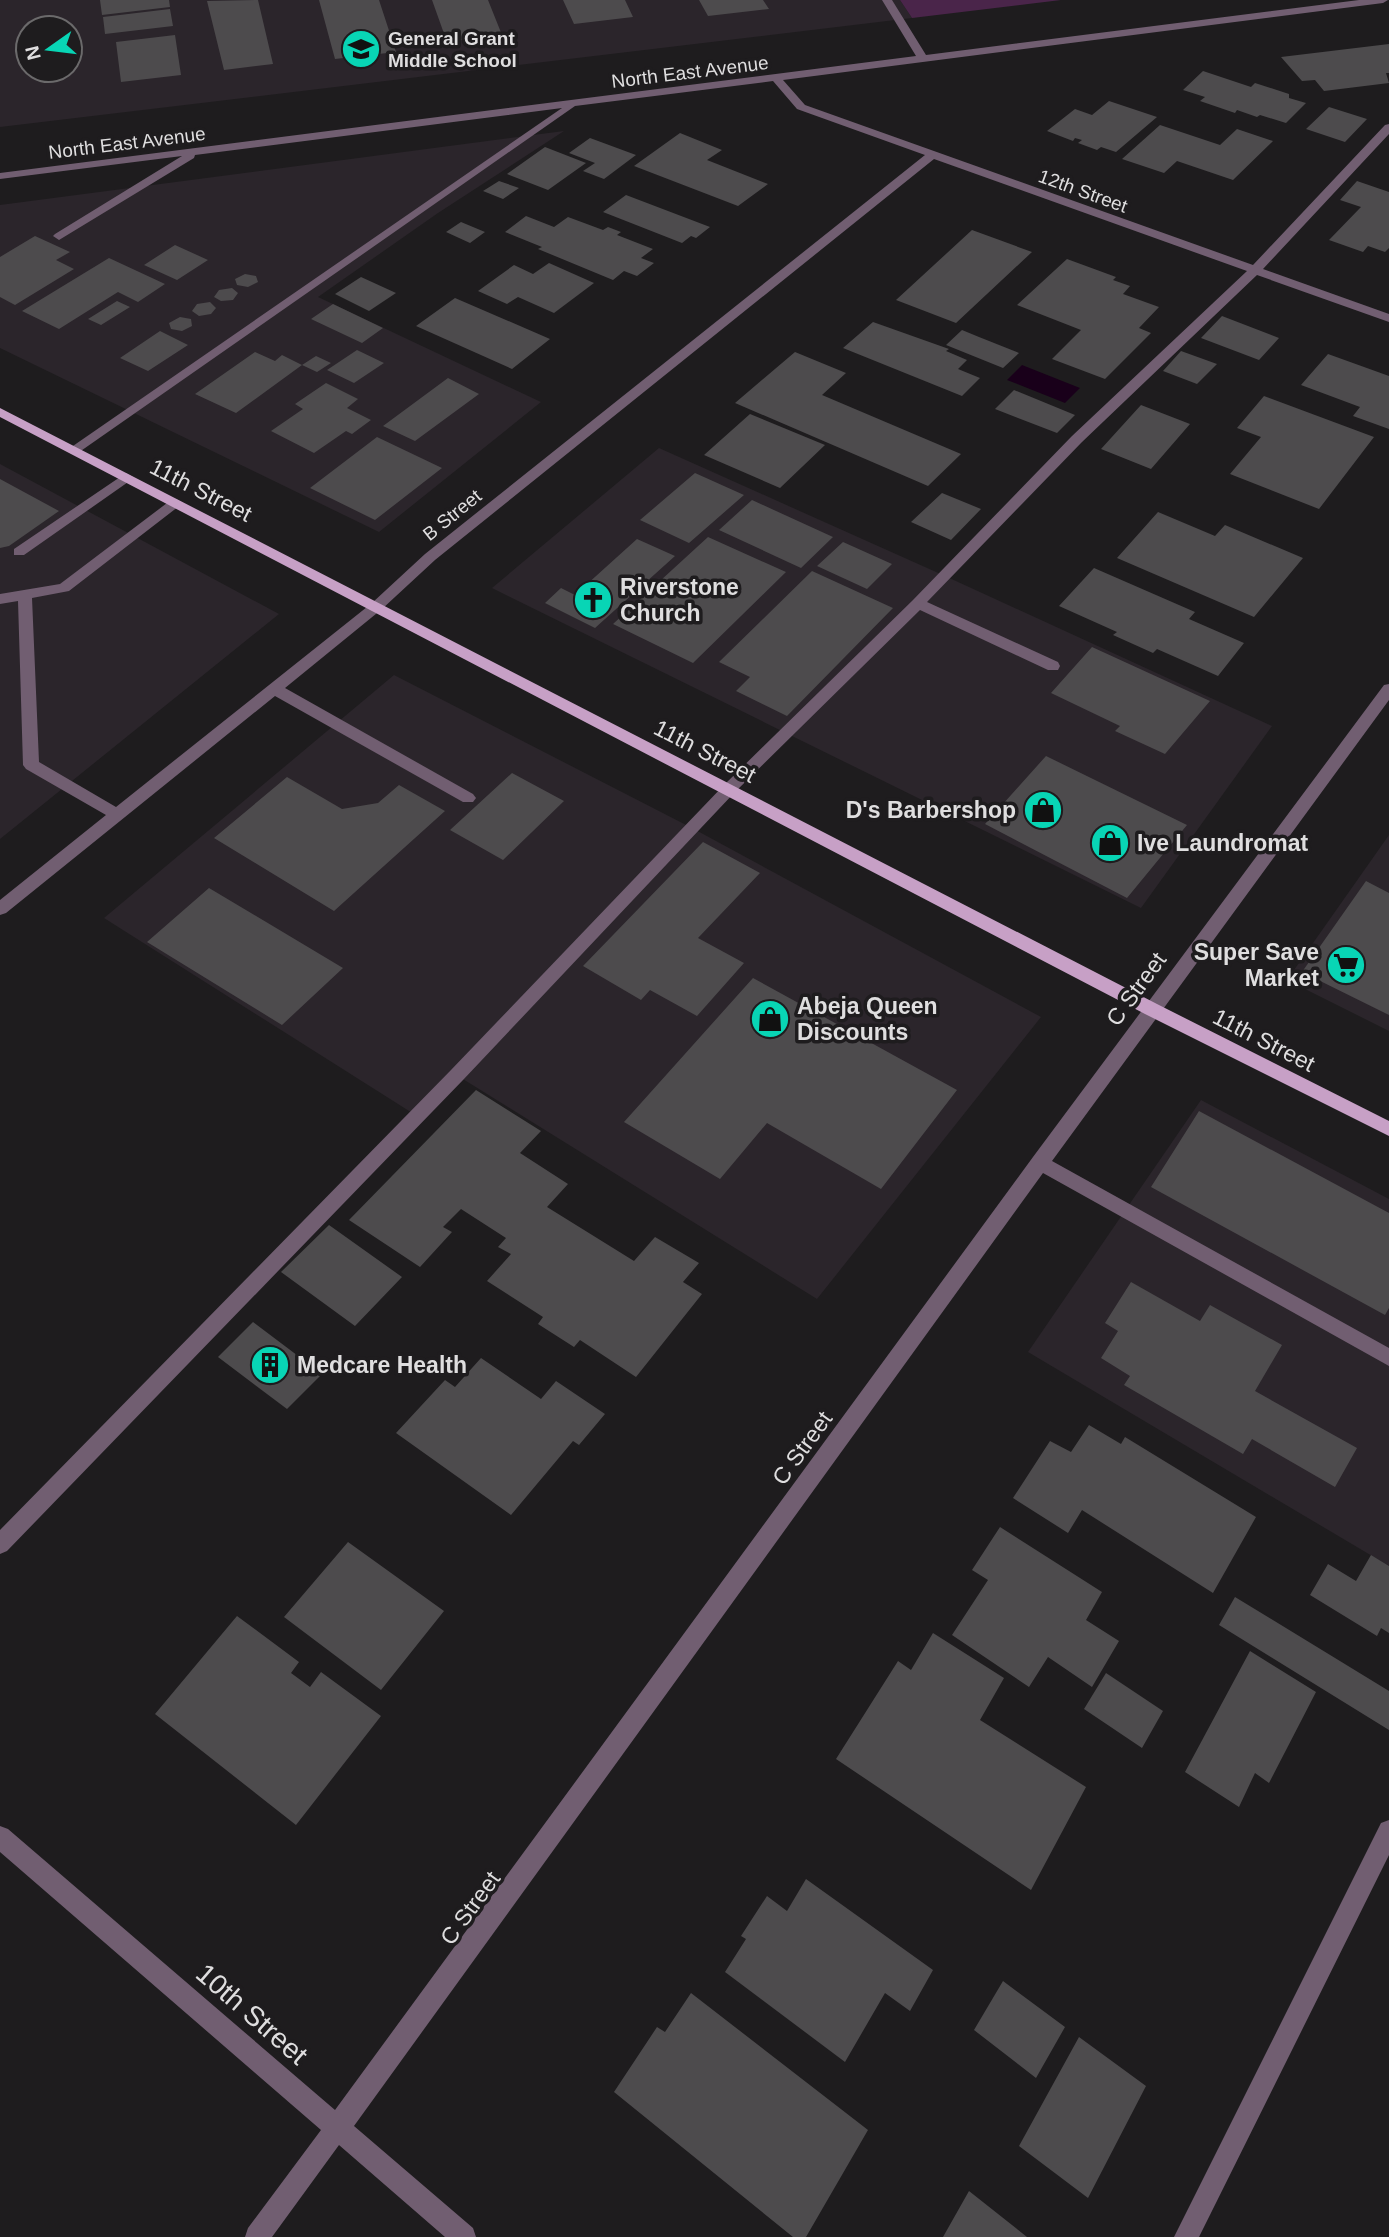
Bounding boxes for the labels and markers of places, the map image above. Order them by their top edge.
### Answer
school or university icon: General Grant Middle School [340,28,382,70]
place label: General Grant Middle School [388,28,517,71]
place label: Riverstone Church [620,574,739,626]
church icon: Riverstone Church [572,579,614,621]
shop icon: D's Barbershop [1022,789,1064,831]
place label: D's Barbershop [846,797,1016,823]
shop icon: Ive Laundromat [1089,822,1131,864]
place label: Ive Laundromat [1137,830,1309,856]
place label: Super Save Market [1194,939,1319,991]
supermarket icon: Super Save Market [1325,944,1367,986]
place label: Abeja Queen Discounts [797,993,938,1045]
shop icon: Abeja Queen Discounts [749,998,791,1040]
building icon: Medcare Health [249,1344,291,1386]
place label: Medcare Health [297,1352,467,1378]

